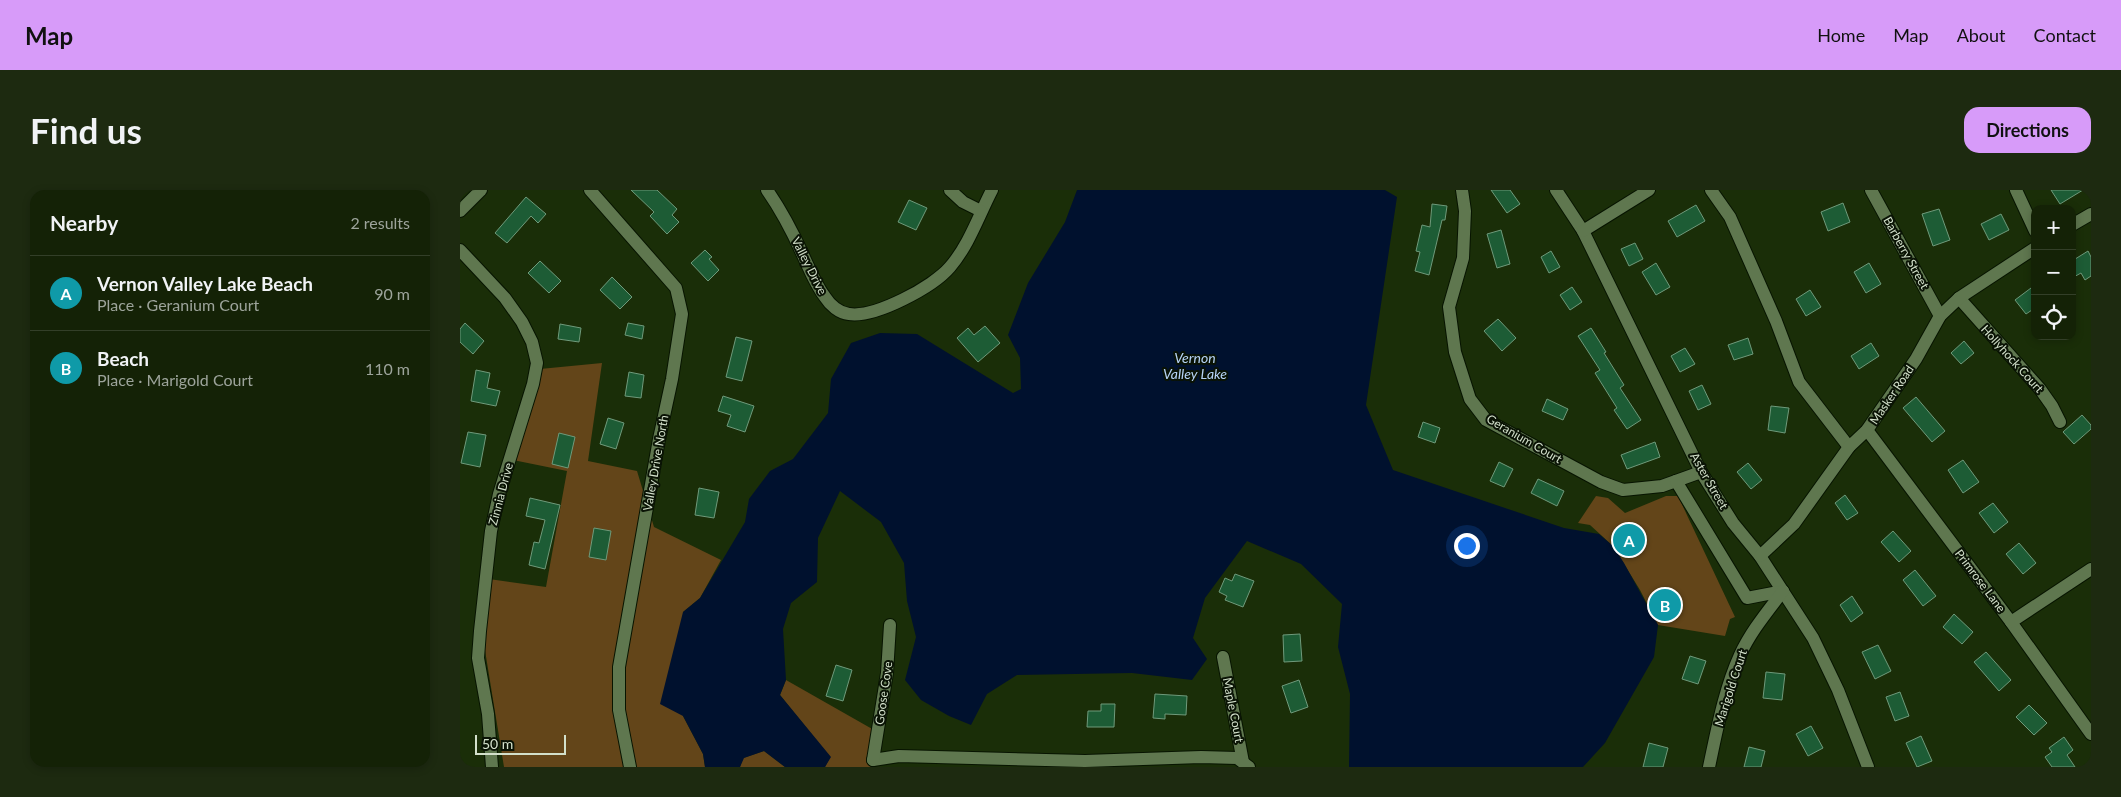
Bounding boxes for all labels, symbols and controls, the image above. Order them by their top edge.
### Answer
text: Map [25,21,73,50]
text: Home [1817,24,1865,46]
text: Map [1893,24,1929,46]
text: About [1957,24,2006,46]
text: Contact [2034,24,2096,46]
button: Directions [1964,107,2091,153]
text: Find us [30,109,142,151]
map controls [2031,205,2076,340]
button: + [2031,205,2076,250]
text: Nearby [50,210,118,235]
text: 2 results [350,213,410,232]
street label: Barberry Street [1880,214,1933,292]
street label: Valley Drive [789,234,830,297]
button: − [2031,250,2076,295]
text: Vernon Valley Lake Beach [97,272,313,295]
text: A [60,284,72,303]
text: 90 m [374,284,410,303]
text: Place · Geranium Court [97,295,259,314]
button: locate [2031,295,2076,340]
street label: Hollyhock Court [1978,322,2047,396]
text: Beach [97,347,149,370]
water label: Vernon Valley Lake [1163,349,1227,382]
text: B [61,359,71,378]
text: 110 m [365,359,410,378]
street label: Masker Road [1866,362,1917,427]
text: Place · Marigold Court [97,370,253,389]
street label: Geranium Court [1484,411,1565,467]
street label: Valley Drive North [640,414,671,512]
street label: Aster Street [1687,450,1732,512]
street label: Zinnia Drive [485,461,516,527]
pin: A [1613,521,1645,559]
your location [1454,533,1480,559]
street label: Primrose Lane [1952,546,2009,615]
pin: B [1649,586,1681,624]
street label: Marigold Court [1711,647,1750,728]
street label: Goose Cove [872,660,895,726]
street label: Maple Court [1220,676,1247,744]
scale bar [475,732,566,755]
text: 50 m [482,735,513,752]

